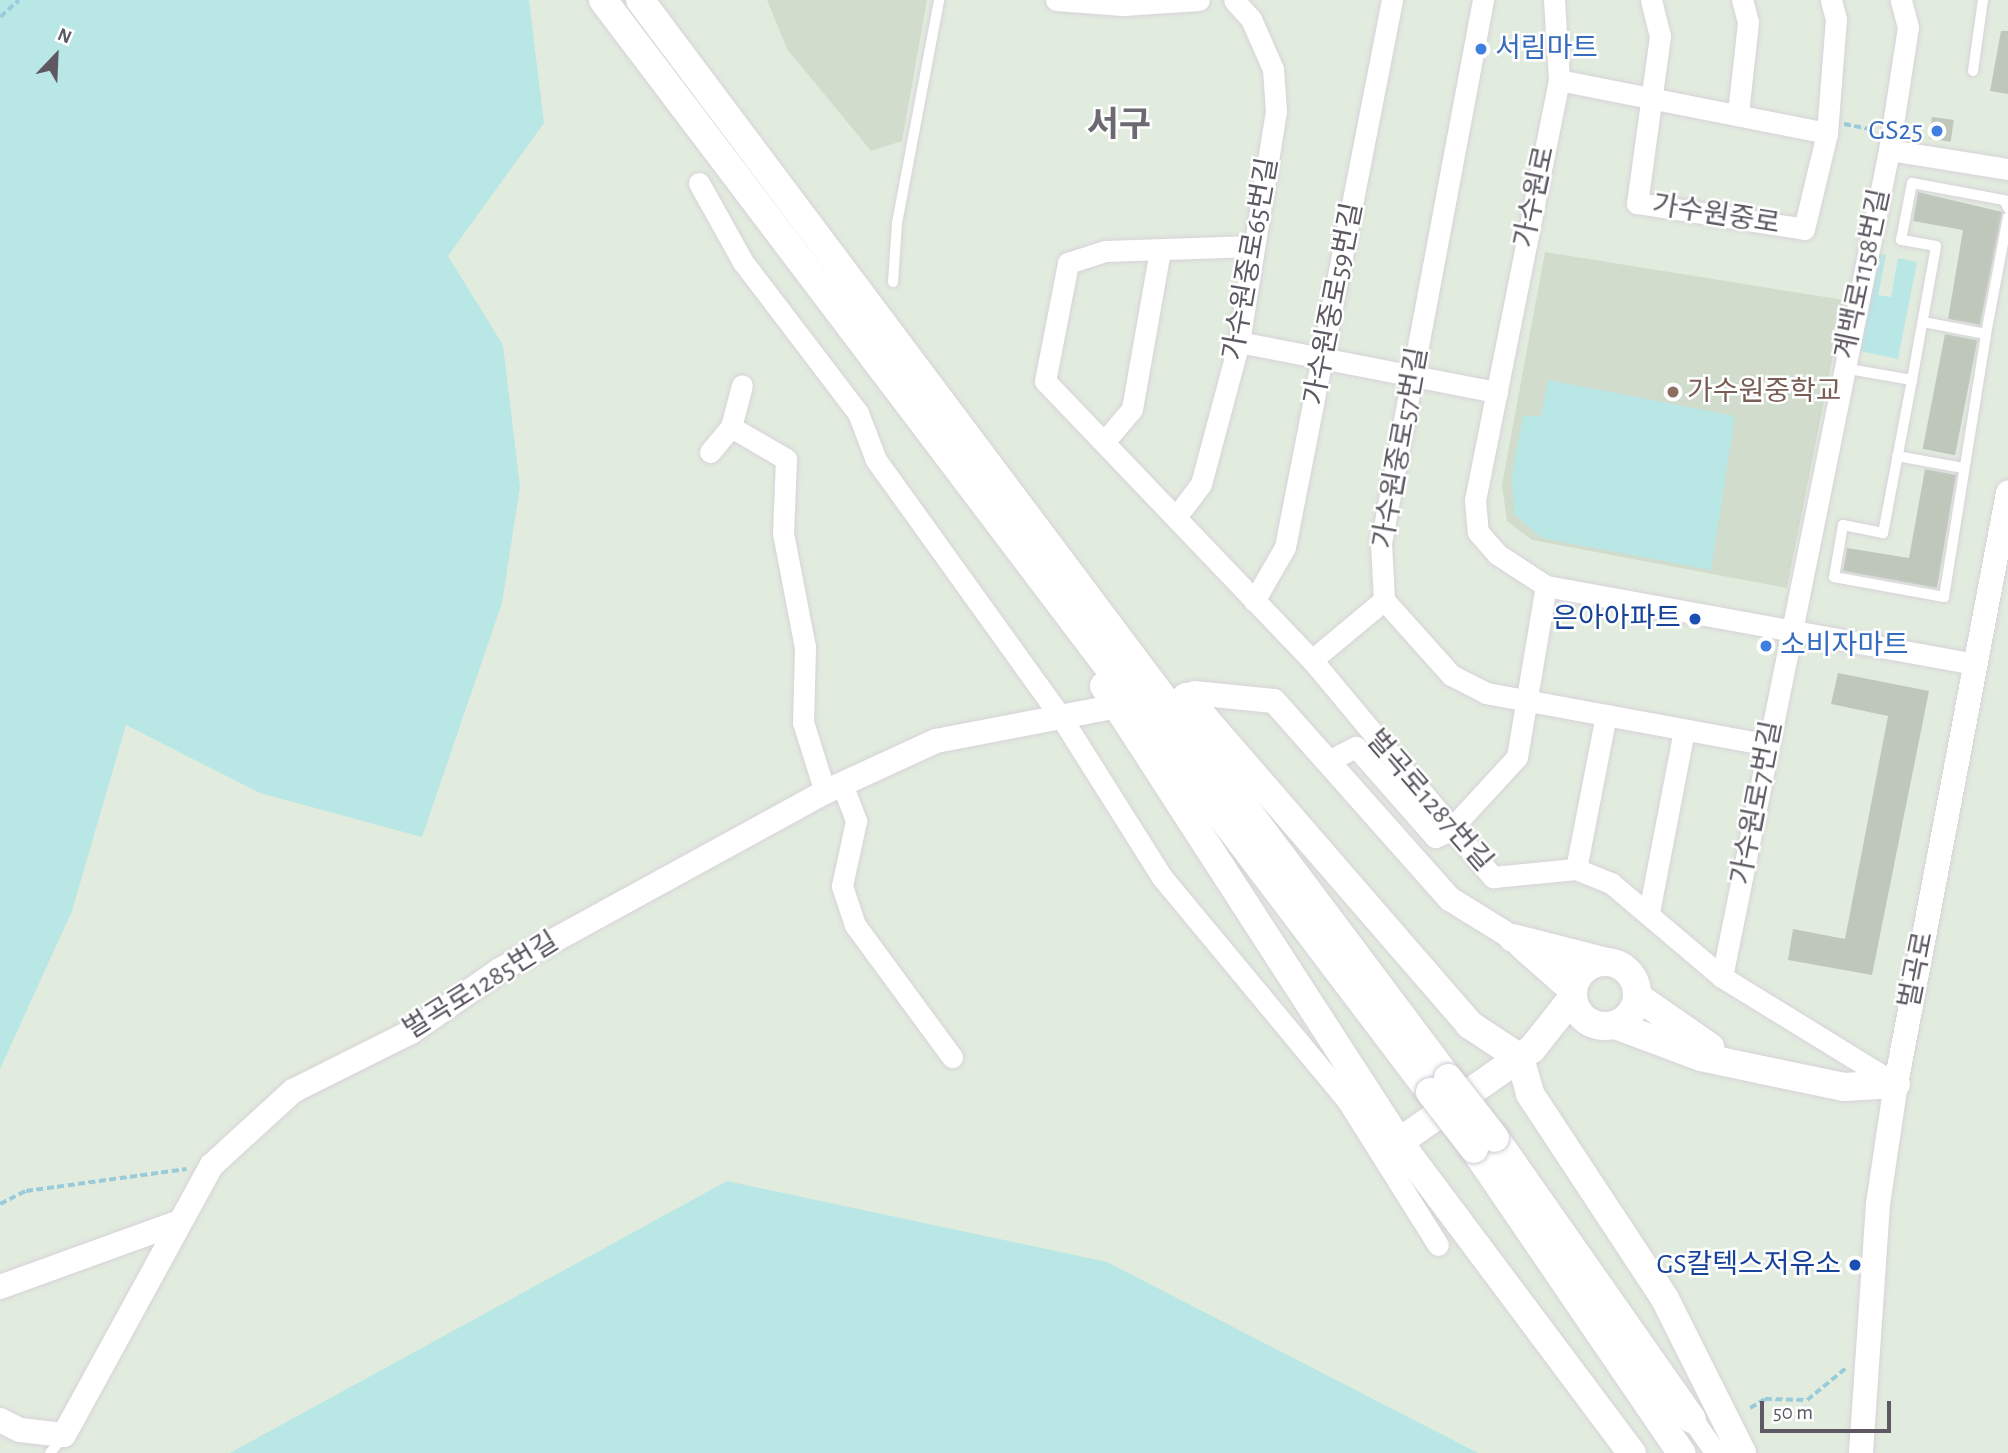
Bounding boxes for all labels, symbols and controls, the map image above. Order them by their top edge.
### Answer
north arrow [21,21,91,91]
text: N [55,25,74,48]
place label: 서림마트 [1495,32,1598,66]
marker: 서림마트 [1473,41,1489,57]
district label: 서구 [1087,105,1151,147]
place label: GS25 [1869,114,1923,148]
marker: GS25 [1929,123,1945,139]
street label: 가수원로 [1508,143,1562,251]
street label: 가수원중로65번길 [1217,155,1285,363]
street label: 계백로1158번길 [1829,186,1897,362]
street label: 가수원중로 [1650,188,1782,242]
street label: 가수원중로59번길 [1298,200,1370,408]
street label: 가수원중로57번길 [1367,345,1435,551]
place label: 가수원중학교 [1687,375,1842,409]
marker: 가수원중학교 [1665,384,1681,400]
place label: 은아아파트 [1552,602,1681,636]
marker: 은아아파트 [1687,611,1703,627]
place label: 소비자마트 [1780,629,1909,663]
marker: 소비자마트 [1758,638,1774,654]
street label: 가수원로7번길 [1725,718,1789,888]
street label: 벌곡로1287번길 [1359,724,1499,878]
street label: 벌곡로1285번길 [397,925,565,1047]
street label: 벌곡로 [1893,929,1941,1011]
place label: GS칼텍스저유소 [1656,1248,1841,1282]
marker: GS칼텍스저유소 [1847,1257,1863,1273]
scale bar [1763,1386,1894,1430]
text: 50 m [1773,1402,1813,1423]

